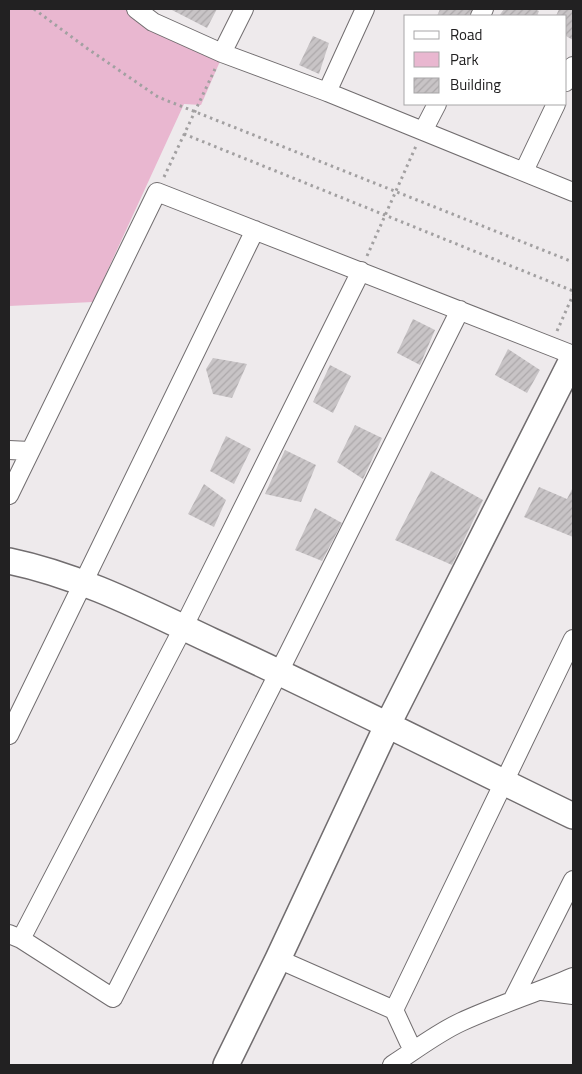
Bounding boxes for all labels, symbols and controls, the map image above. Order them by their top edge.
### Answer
legend [404,15,567,105]
text: Road [450,23,482,46]
text: Park [450,48,479,71]
text: Building [450,73,501,96]

